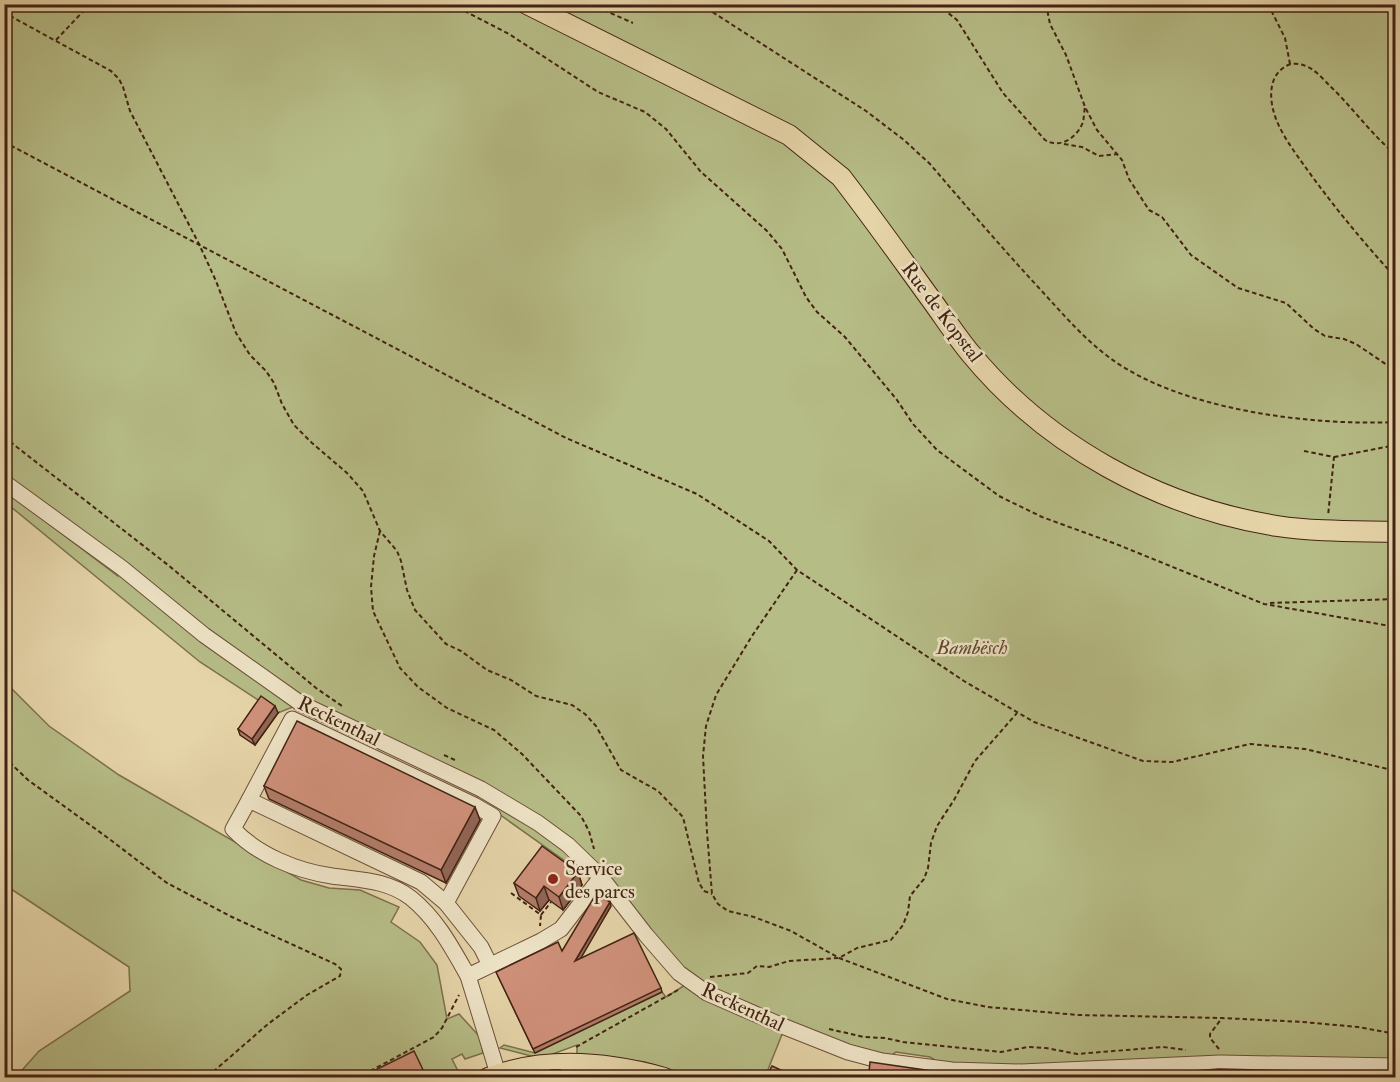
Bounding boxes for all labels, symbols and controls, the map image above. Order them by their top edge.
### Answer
street label: Rue de Kopstal [895,257,988,368]
park label: Bambësch [935,635,1008,660]
street label: Reckenthal [294,690,384,752]
place label: Service des parcs [565,856,635,905]
marker: Service des parcs [546,872,560,886]
street label: Reckenthal [697,977,789,1037]

